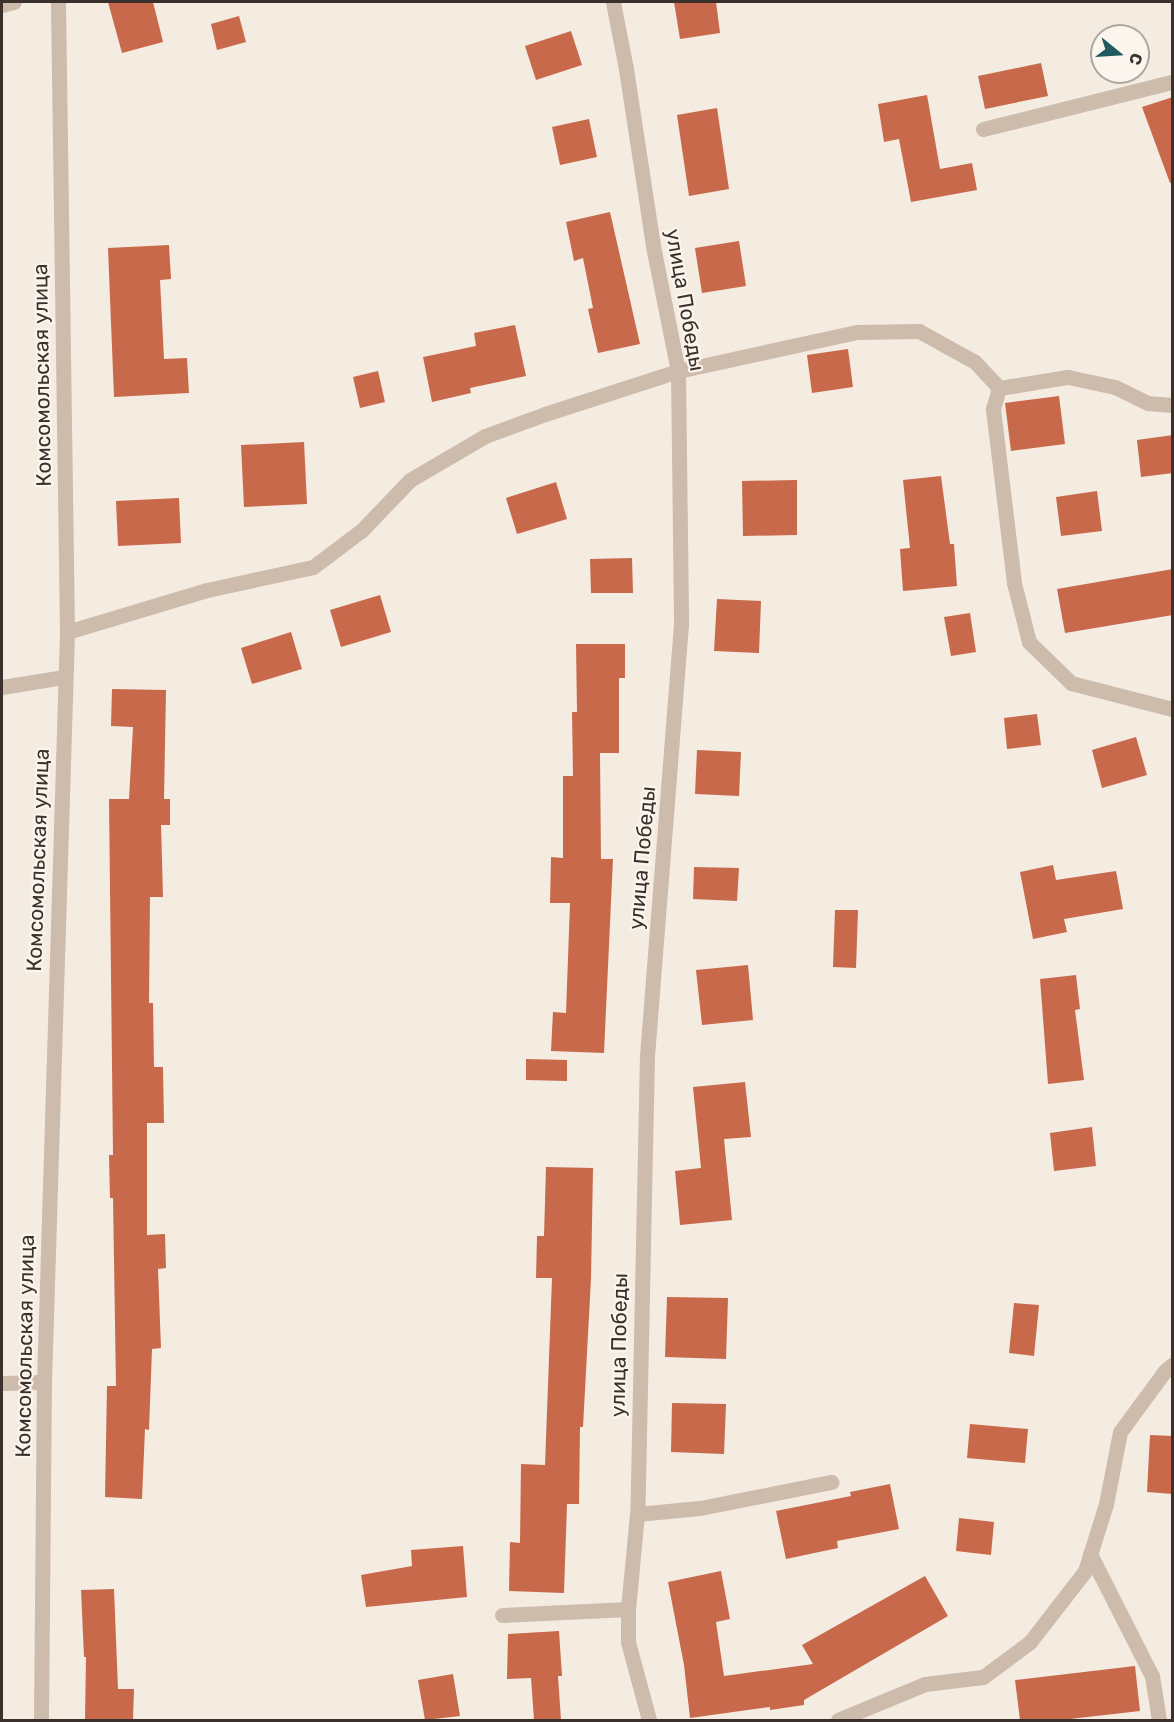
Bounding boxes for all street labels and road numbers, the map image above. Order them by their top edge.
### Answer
street label: улица Победы [660,227,710,373]
street label: Комсомольская улица [27,263,57,487]
street label: Комсомольская улица [22,748,54,972]
street label: улица Победы [623,785,661,931]
street label: Комсомольская улица [10,1234,40,1458]
street label: улица Победы [605,1273,633,1417]

